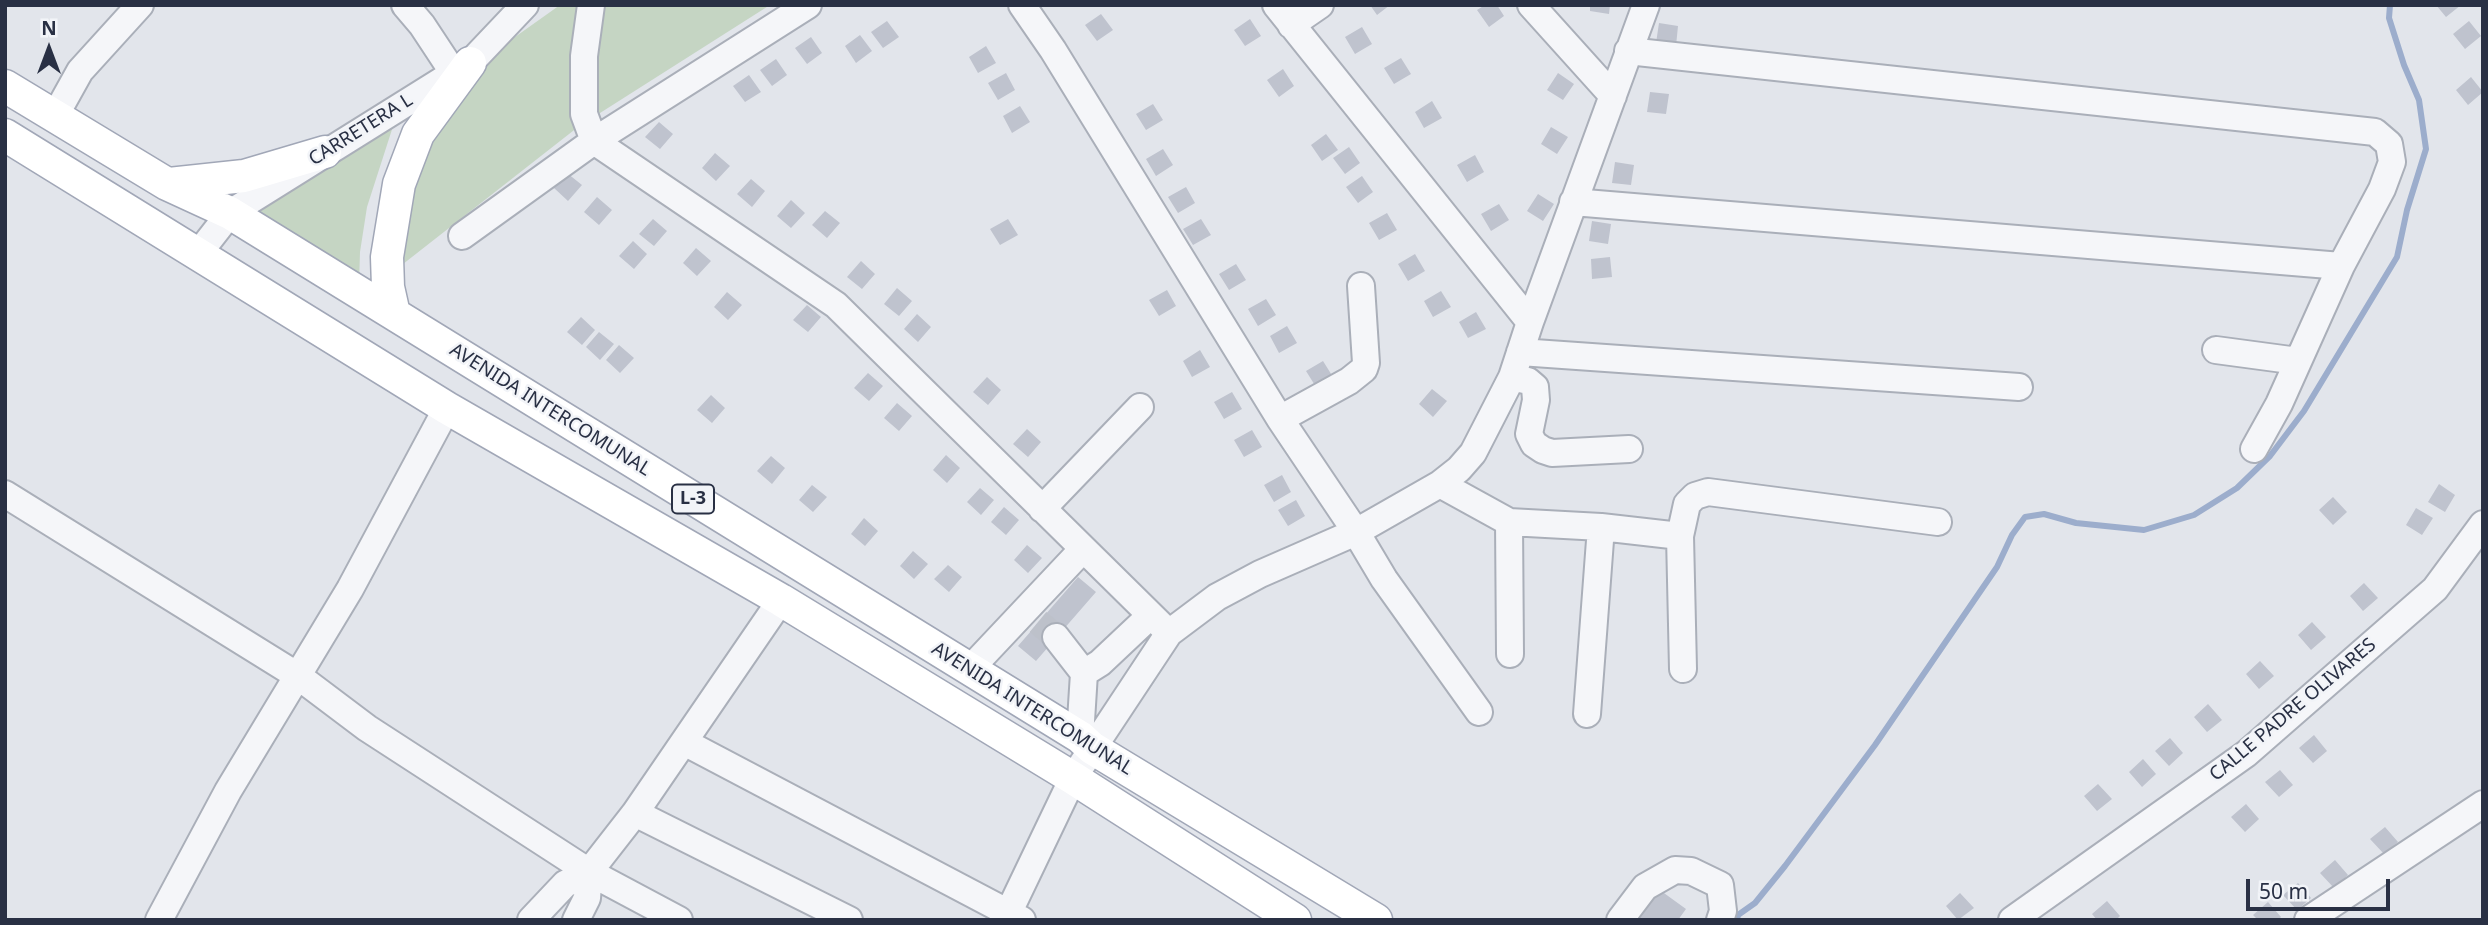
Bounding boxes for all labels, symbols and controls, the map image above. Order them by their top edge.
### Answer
north arrow [14,14,84,84]
text: N [41,15,57,41]
street label: CARRETERA L [305,89,417,171]
street label: AVENIDA INTERCOMUNAL [445,339,655,481]
road number: L-3 [672,485,714,514]
street label: CALLE PADRE OLIVARES [2205,634,2381,786]
street label: AVENIDA INTERCOMUNAL [927,638,1137,780]
scale bar [2250,866,2394,910]
text: 50 m [2259,877,2308,905]

